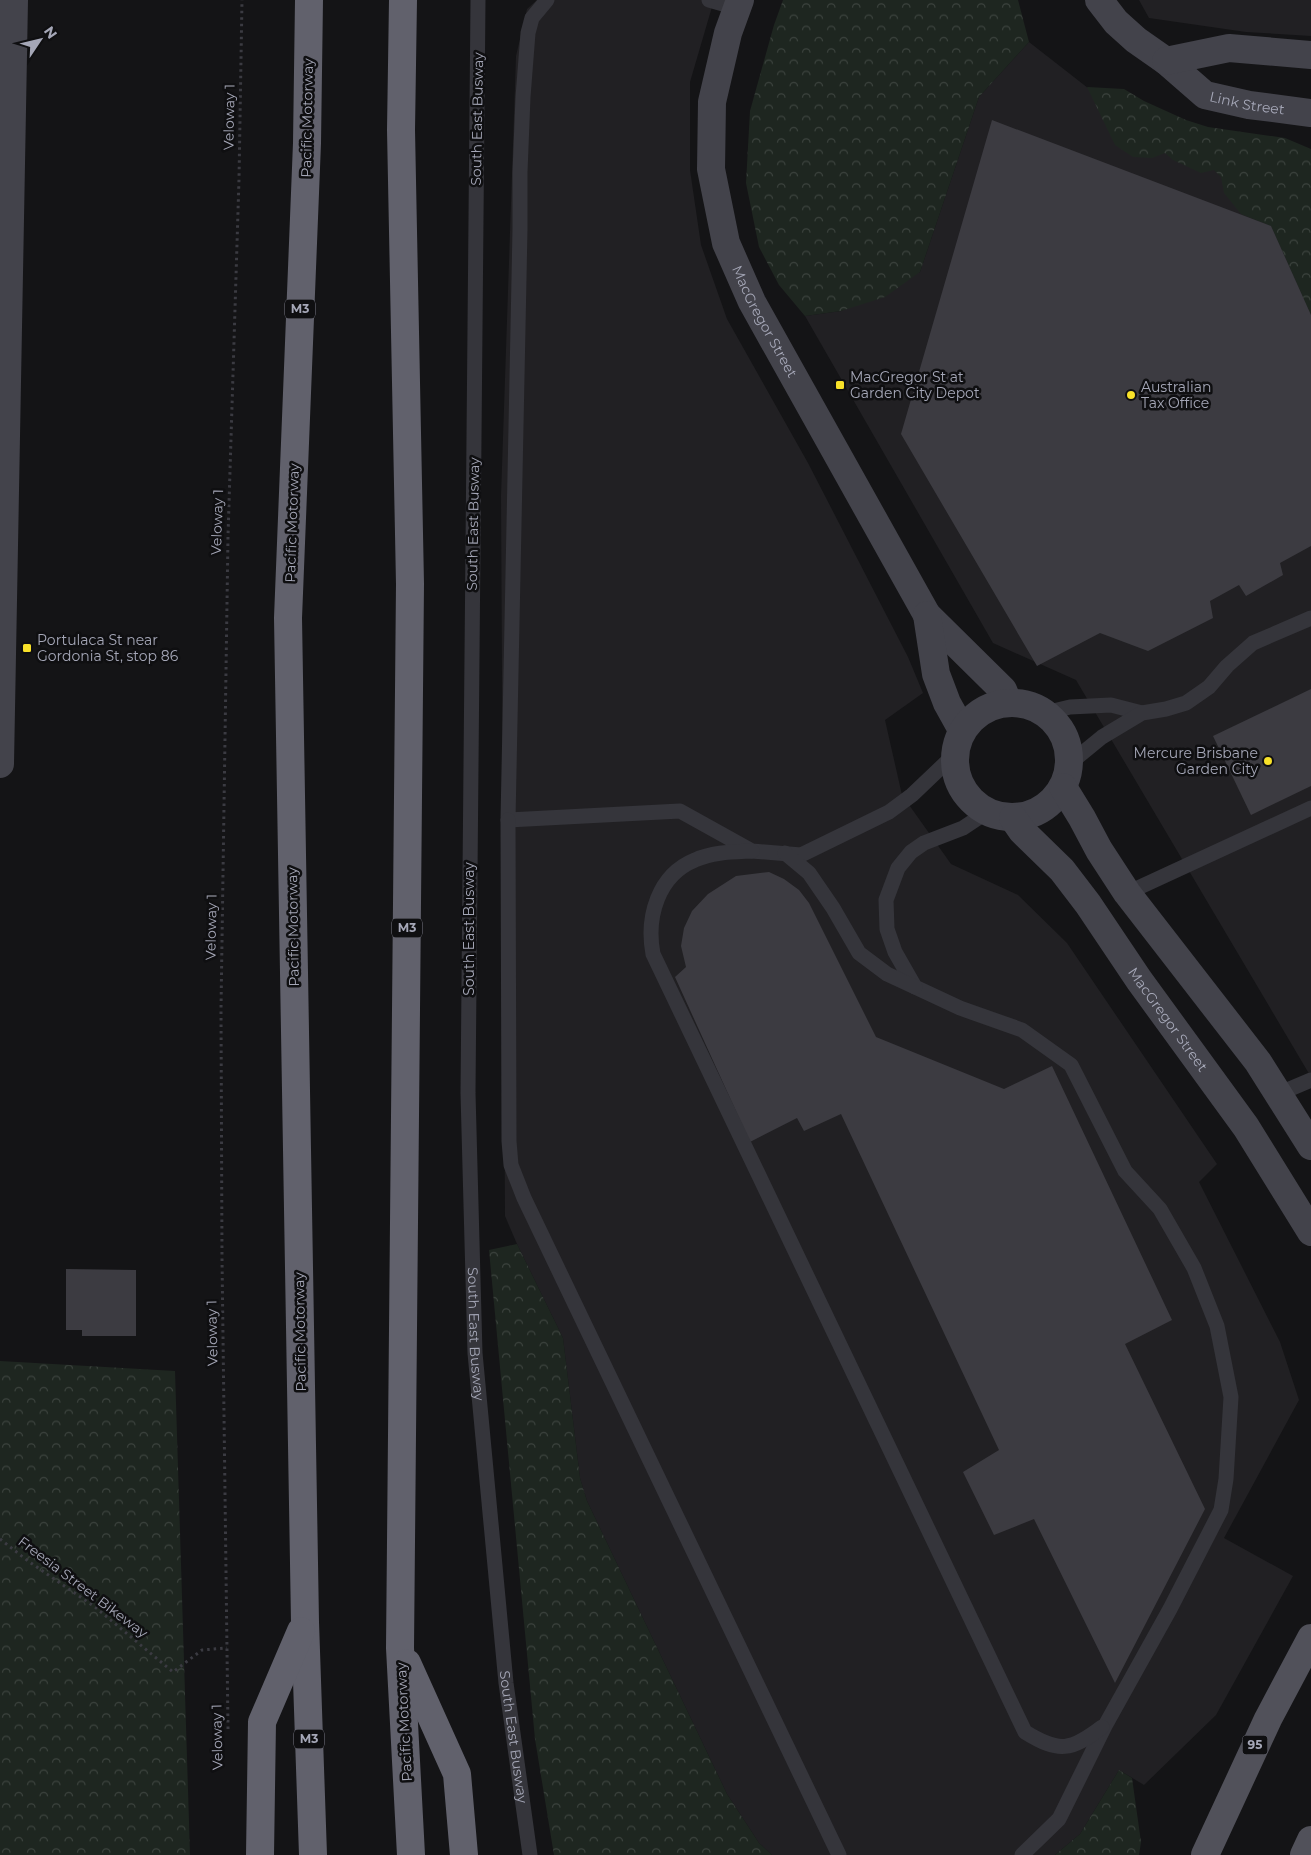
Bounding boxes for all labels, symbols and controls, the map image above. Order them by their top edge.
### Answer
north arrow [15,15,65,65]
text: N [40,23,61,42]
street label: South East Busway [467,52,487,186]
street label: Pacific Motorway [297,58,317,178]
street label: Veloway 1 [219,84,239,150]
street label: Link Street [1208,87,1286,119]
street label: MacGregor Street [728,263,802,381]
road number: M3 [285,300,315,318]
place label: MacGregor St at Garden City Depot [850,368,980,402]
place label: Australian Tax Office [1141,378,1211,412]
marker: MacGregor St at Garden City Depot [834,379,846,391]
marker: Australian Tax Office [1125,389,1137,401]
street label: South East Busway [463,457,483,591]
street label: Pacific Motorway [281,463,303,583]
street label: Veloway 1 [207,489,227,555]
place label: Portulaca St near Gordonia St, stop 86 [37,631,179,665]
marker: Portulaca St near Gordonia St, stop 86 [21,642,33,654]
place label: Mercure Brisbane Garden City [1134,744,1258,778]
marker: Mercure Brisbane Garden City [1262,755,1274,767]
street label: South East Busway [460,862,478,996]
street label: Pacific Motorway [283,867,303,987]
street label: Veloway 1 [201,894,221,960]
road number: M3 [392,918,422,938]
street label: MacGregor Street [1124,964,1212,1075]
street label: South East Busway [464,1267,488,1402]
street label: Pacific Motorway [290,1272,310,1392]
street label: Veloway 1 [202,1300,222,1366]
street label: Freesia Street Bikeway [15,1532,152,1642]
street label: Pacific Motorway [392,1662,416,1782]
street label: South East Busway [496,1670,532,1805]
street label: Veloway 1 [207,1704,227,1770]
road number: M3 [294,1730,324,1748]
road number: 95 [1242,1736,1268,1754]

